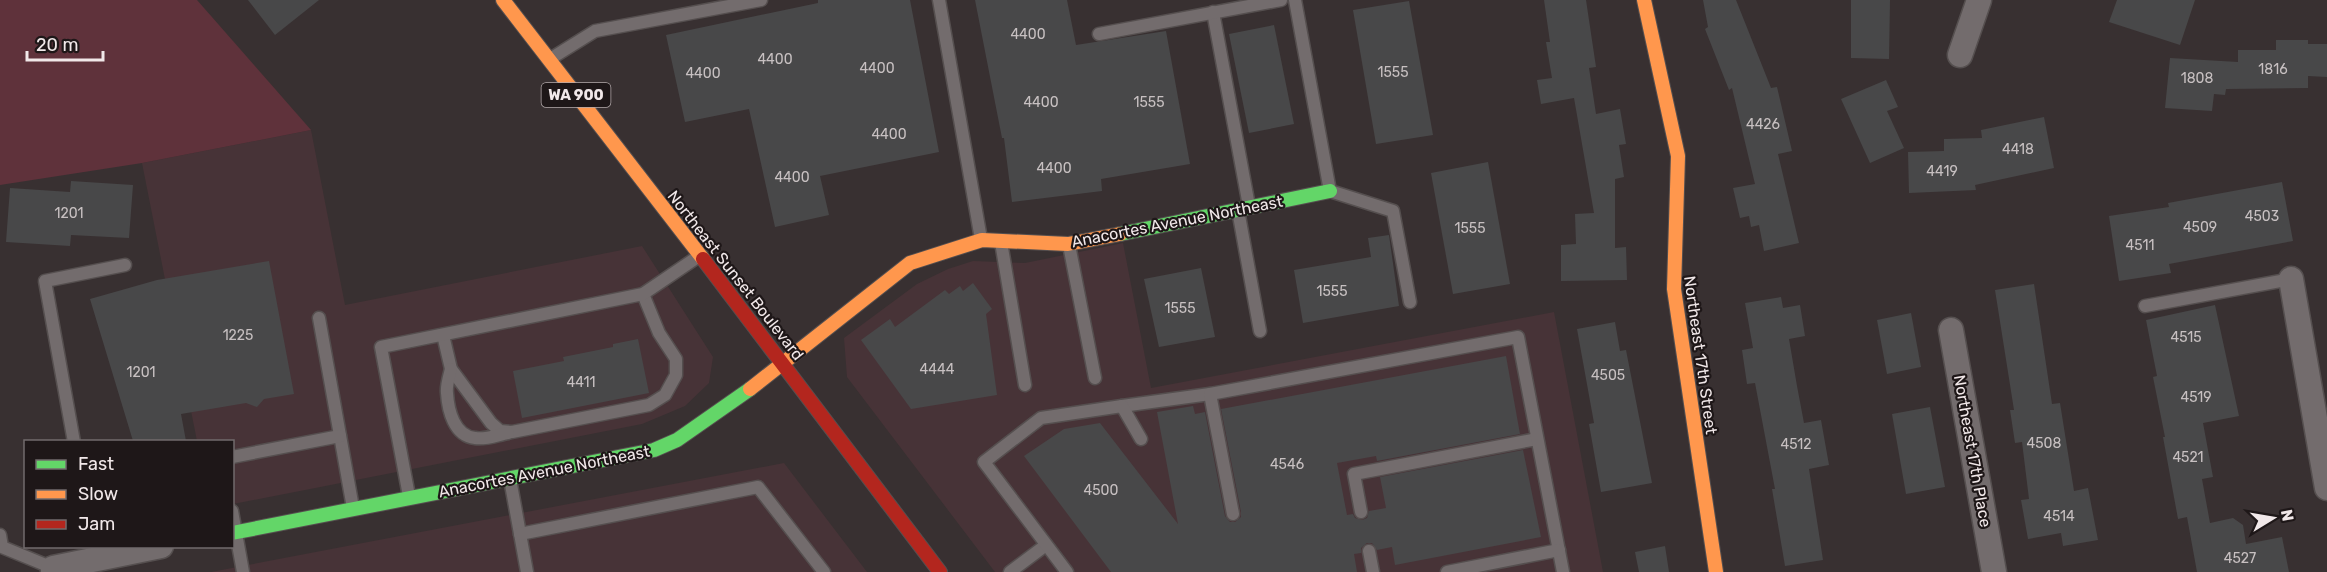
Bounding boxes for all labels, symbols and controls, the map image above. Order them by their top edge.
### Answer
scale bar [27,24,104,62]
house number: 4400 [1010,26,1046,43]
text: 20 m [36,34,78,56]
house number: 4400 [757,51,793,68]
house number: 4400 [859,60,895,77]
house number: 1816 [2258,61,2288,78]
house number: 1555 [1378,64,1408,81]
house number: 4400 [685,65,721,82]
house number: 1808 [2181,70,2213,87]
road number: WA 900 [542,83,610,107]
house number: 4400 [1023,94,1059,111]
house number: 1555 [1134,94,1164,111]
house number: 4426 [1746,116,1780,133]
house number: 4400 [871,126,907,143]
house number: 4418 [2002,141,2034,158]
house number: 4400 [1036,160,1072,177]
house number: 4419 [1926,163,1958,180]
house number: 4400 [774,169,810,186]
street label: Northeast Sunset Boulevard [664,187,808,364]
street label: Anacortes Avenue Northeast [1070,192,1284,251]
house number: 1201 [54,205,84,222]
house number: 4503 [2245,208,2279,225]
house number: 4509 [2183,219,2217,236]
house number: 1555 [1455,220,1485,237]
house number: 4511 [2126,237,2154,254]
street label: Northeast 17th Street [1680,275,1721,435]
house number: 1555 [1317,283,1347,300]
house number: 1555 [1165,300,1195,317]
house number: 1225 [223,327,253,344]
house number: 4515 [2170,329,2202,346]
house number: 4444 [920,361,955,378]
house number: 1201 [126,364,156,381]
house number: 4505 [1591,367,1625,384]
street label: Northeast 17th Place [1950,373,1995,529]
house number: 4411 [566,374,596,391]
house number: 4519 [2180,389,2212,406]
house number: 4508 [2027,435,2061,452]
house number: 4512 [1780,436,1812,453]
legend [24,440,234,548]
street label: Anacortes Avenue Northeast [437,442,651,501]
house number: 4521 [2172,449,2204,466]
text: Fast [78,453,114,475]
house number: 4546 [1270,456,1304,473]
house number: 4500 [1084,482,1119,499]
text: Slow [78,483,118,505]
north arrow [2243,488,2303,548]
house number: 4514 [2043,508,2075,525]
text: N [2277,508,2298,523]
text: Jam [78,513,115,535]
house number: 4527 [2224,550,2256,567]

